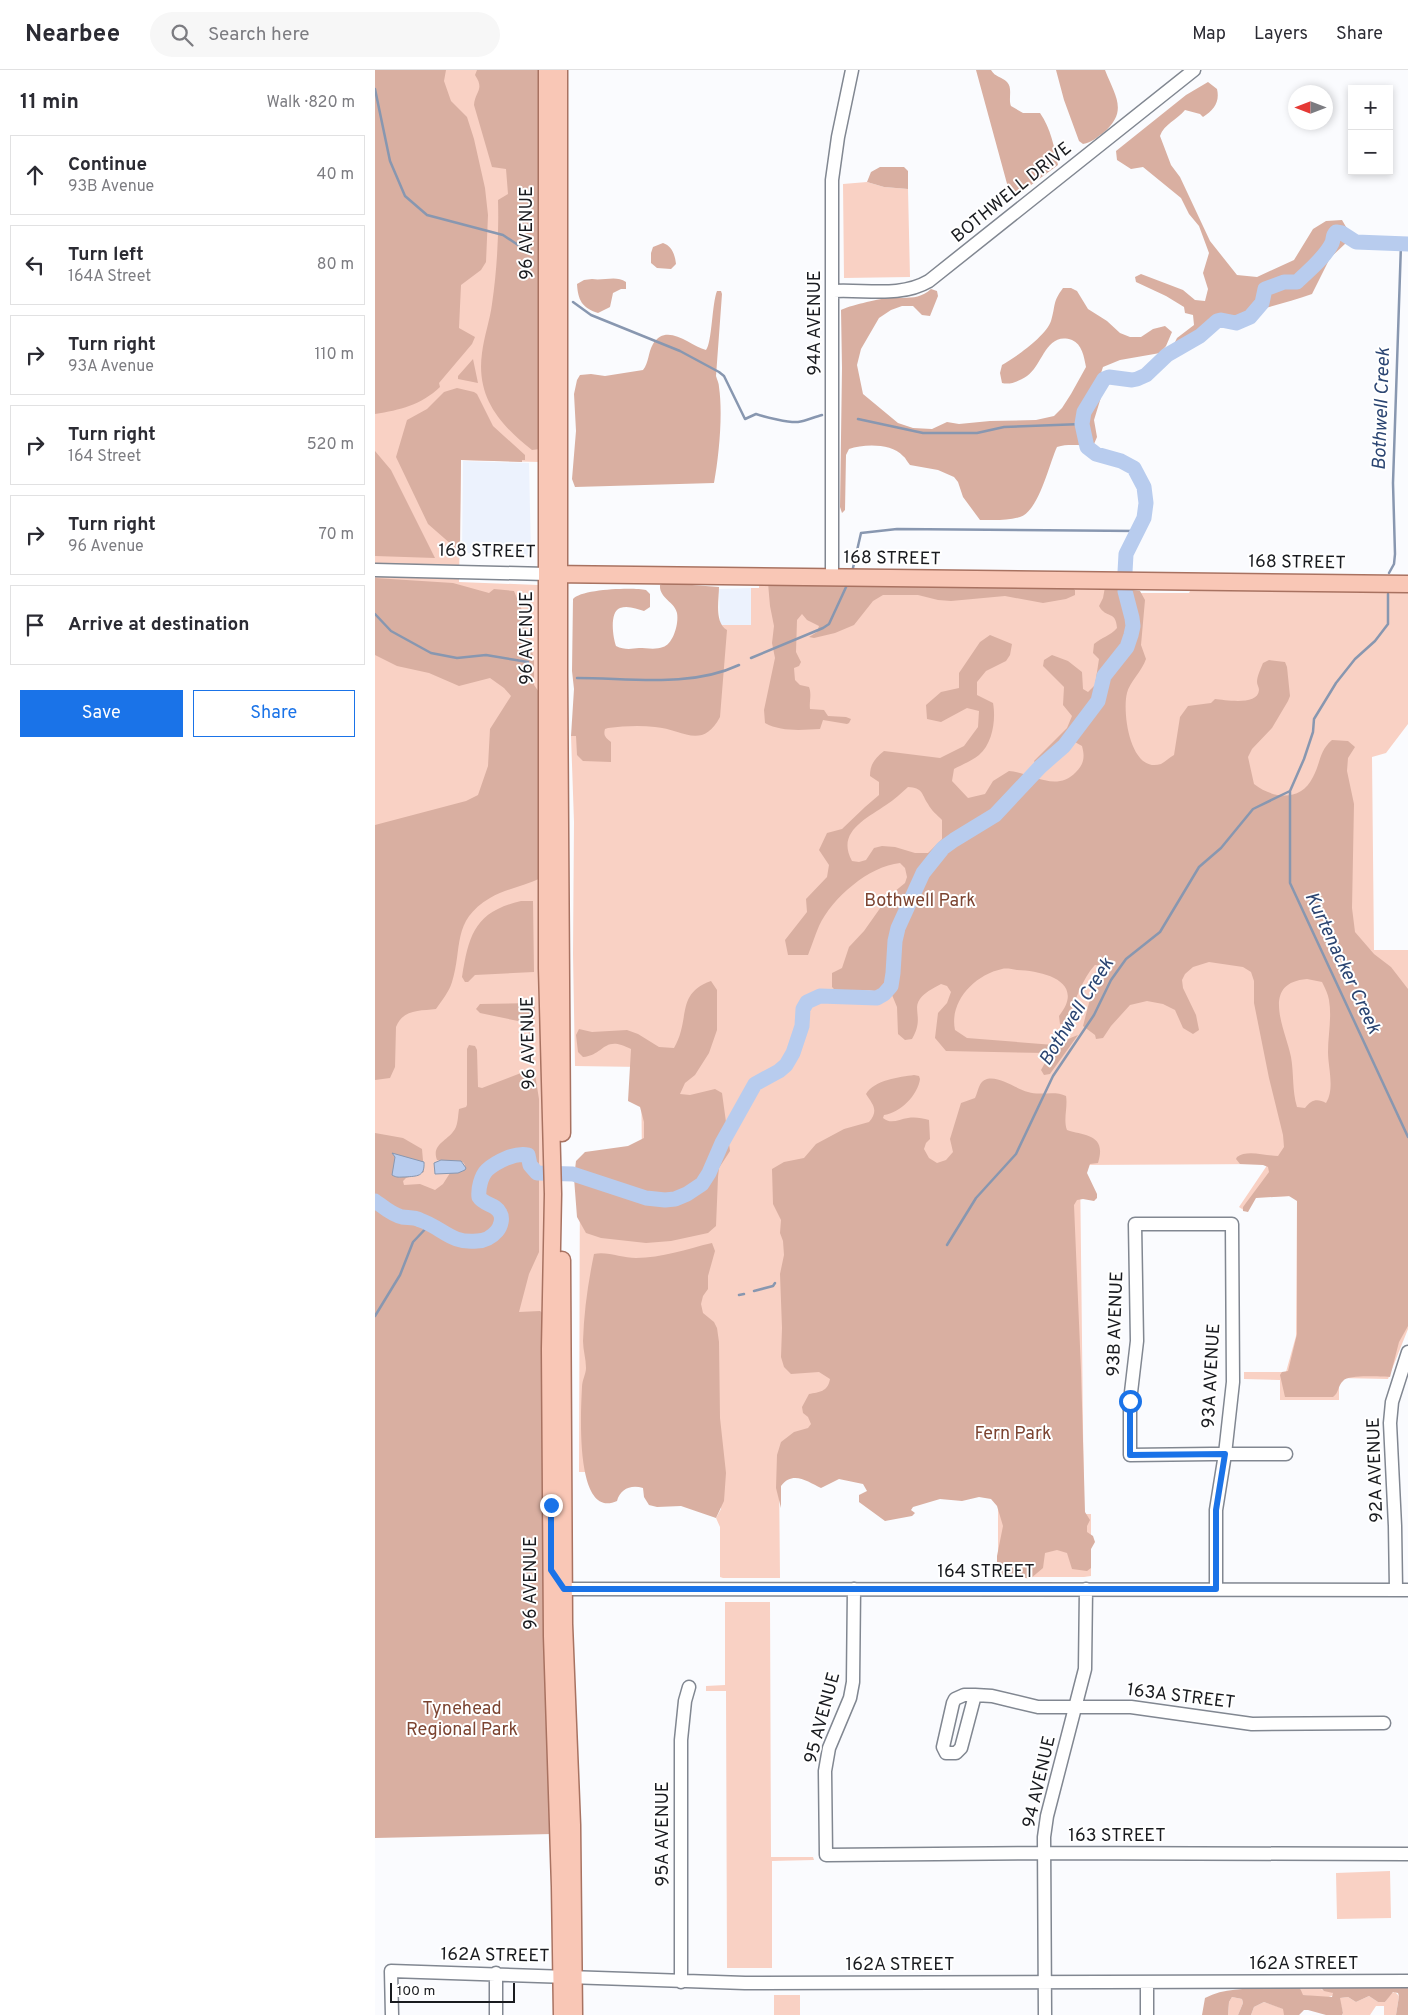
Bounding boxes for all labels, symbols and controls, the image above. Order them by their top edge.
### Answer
search box [150,12,500,57]
text: Nearbee [25,20,120,50]
icon: search [168,21,196,49]
text: Search here [208,23,310,47]
text: Map [1192,23,1226,46]
text: Layers [1254,23,1308,46]
text: Share [1336,23,1383,46]
north arrow [1288,85,1333,130]
map controls [1348,85,1393,175]
button: + [1348,85,1393,130]
text: 11 min [20,89,79,116]
text: Walk · 820 m [267,93,355,113]
button: − [1348,130,1393,175]
street label: BOTHWELL DRIVE [947,138,1077,248]
text: Continue [68,153,147,177]
icon: ahead [21,161,49,189]
text: 40 m [316,165,354,185]
text: 93B Avenue [68,177,154,197]
street label: 96 AVENUE [516,186,539,280]
text: Turn left [68,243,144,267]
icon: left [21,251,49,279]
text: 80 m [317,255,354,275]
text: 164A Street [68,267,151,287]
street label: 94A AVENUE [804,270,827,376]
text: Turn right [68,333,156,357]
icon: right [21,341,49,369]
text: 110 m [314,345,354,365]
water label: Bothwell Creek [1368,347,1396,471]
text: 93A Avenue [68,357,154,377]
text: Turn right [68,423,156,447]
icon: right [21,431,49,459]
text: 520 m [307,435,354,455]
text: 164 Street [68,447,141,467]
text: Turn right [68,513,156,537]
icon: right [21,521,49,549]
text: 70 m [319,525,354,545]
text: 96 Avenue [68,537,144,557]
street label: 168 STREET [438,540,536,564]
street label: 168 STREET [843,547,941,571]
street label: 168 STREET [1248,551,1346,575]
street label: 96 AVENUE [516,591,539,685]
icon: arrive [21,611,49,639]
text: Arrive at destination [68,613,249,637]
button: Save [20,690,183,737]
button: Share [193,690,355,737]
water label: Kurtenacker Creek [1299,888,1386,1038]
park label: Bothwell Park [864,890,976,913]
water label: Bothwell Creek [1034,953,1120,1070]
street label: 96 AVENUE [517,996,541,1090]
street label: 93B AVENUE [1103,1271,1129,1377]
street label: 93A AVENUE [1198,1323,1226,1429]
route start [1119,1390,1142,1413]
street label: 92A AVENUE [1363,1417,1389,1523]
park label: Fern Park [975,1423,1051,1446]
route end [540,1494,563,1517]
street label: 96 AVENUE [520,1536,543,1630]
street label: 164 STREET [937,1561,1035,1584]
street label: 95 AVENUE [800,1670,846,1766]
street label: 163A STREET [1126,1679,1236,1715]
park label: Tynehead Regional Park [406,1698,518,1742]
street label: 94 AVENUE [1018,1734,1062,1830]
street label: 95A AVENUE [652,1781,675,1887]
street label: 163 STREET [1068,1825,1166,1848]
street label: 162A STREET [440,1944,550,1968]
street label: 162A STREET [1250,1953,1358,1976]
street label: 162A STREET [846,1954,954,1977]
scale bar [390,1980,515,2003]
text: 100 m [397,1983,435,2000]

